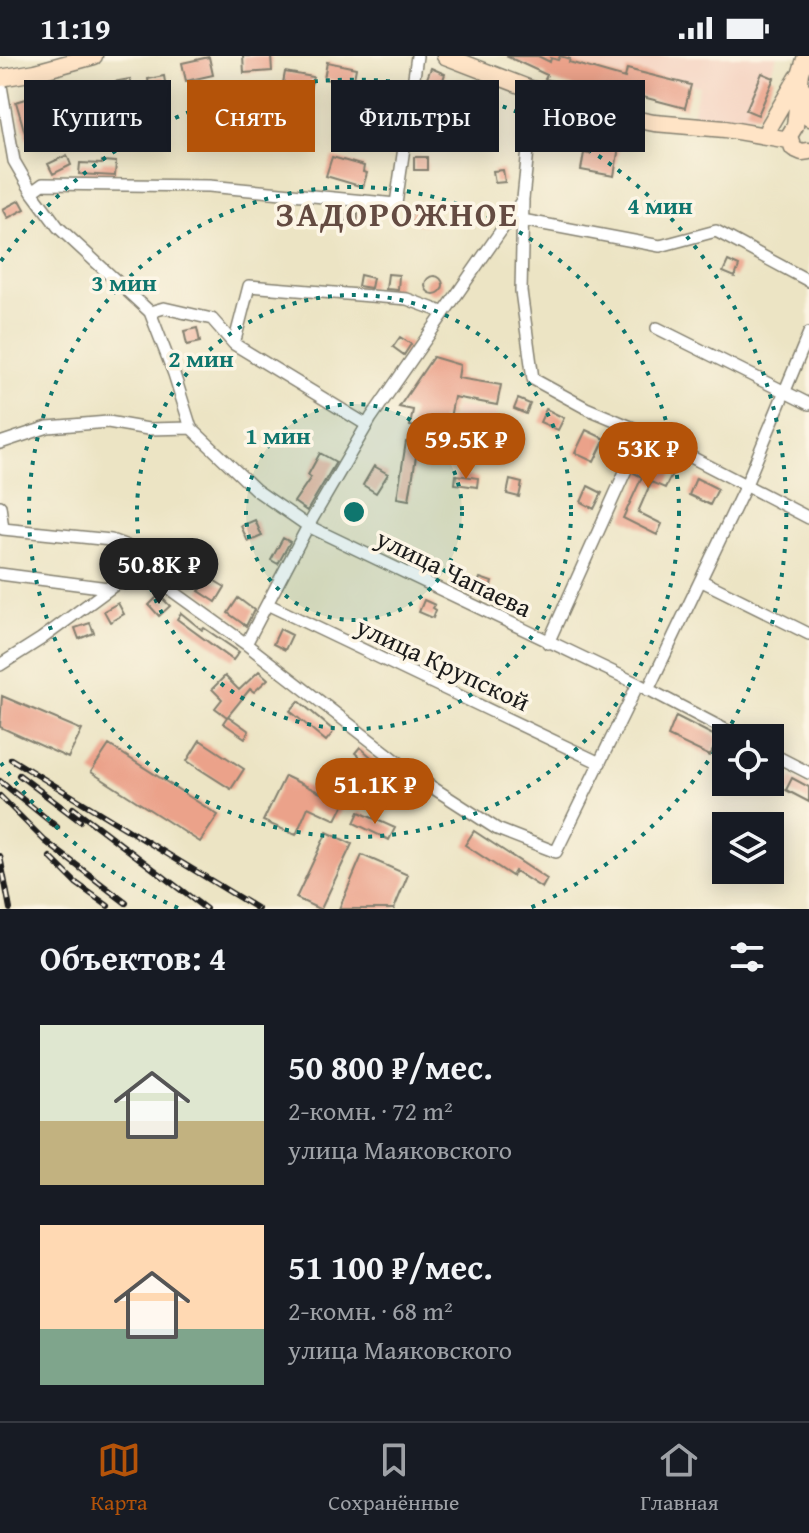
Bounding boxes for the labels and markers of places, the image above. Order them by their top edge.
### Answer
pin: 59.5K ₽ [392,413,540,481]
pin: 53K ₽ [592,422,704,490]
centre of rings [340,498,368,526]
pin: 50.8K ₽ [85,538,233,606]
pin: 51.1K ₽ [301,758,449,826]

